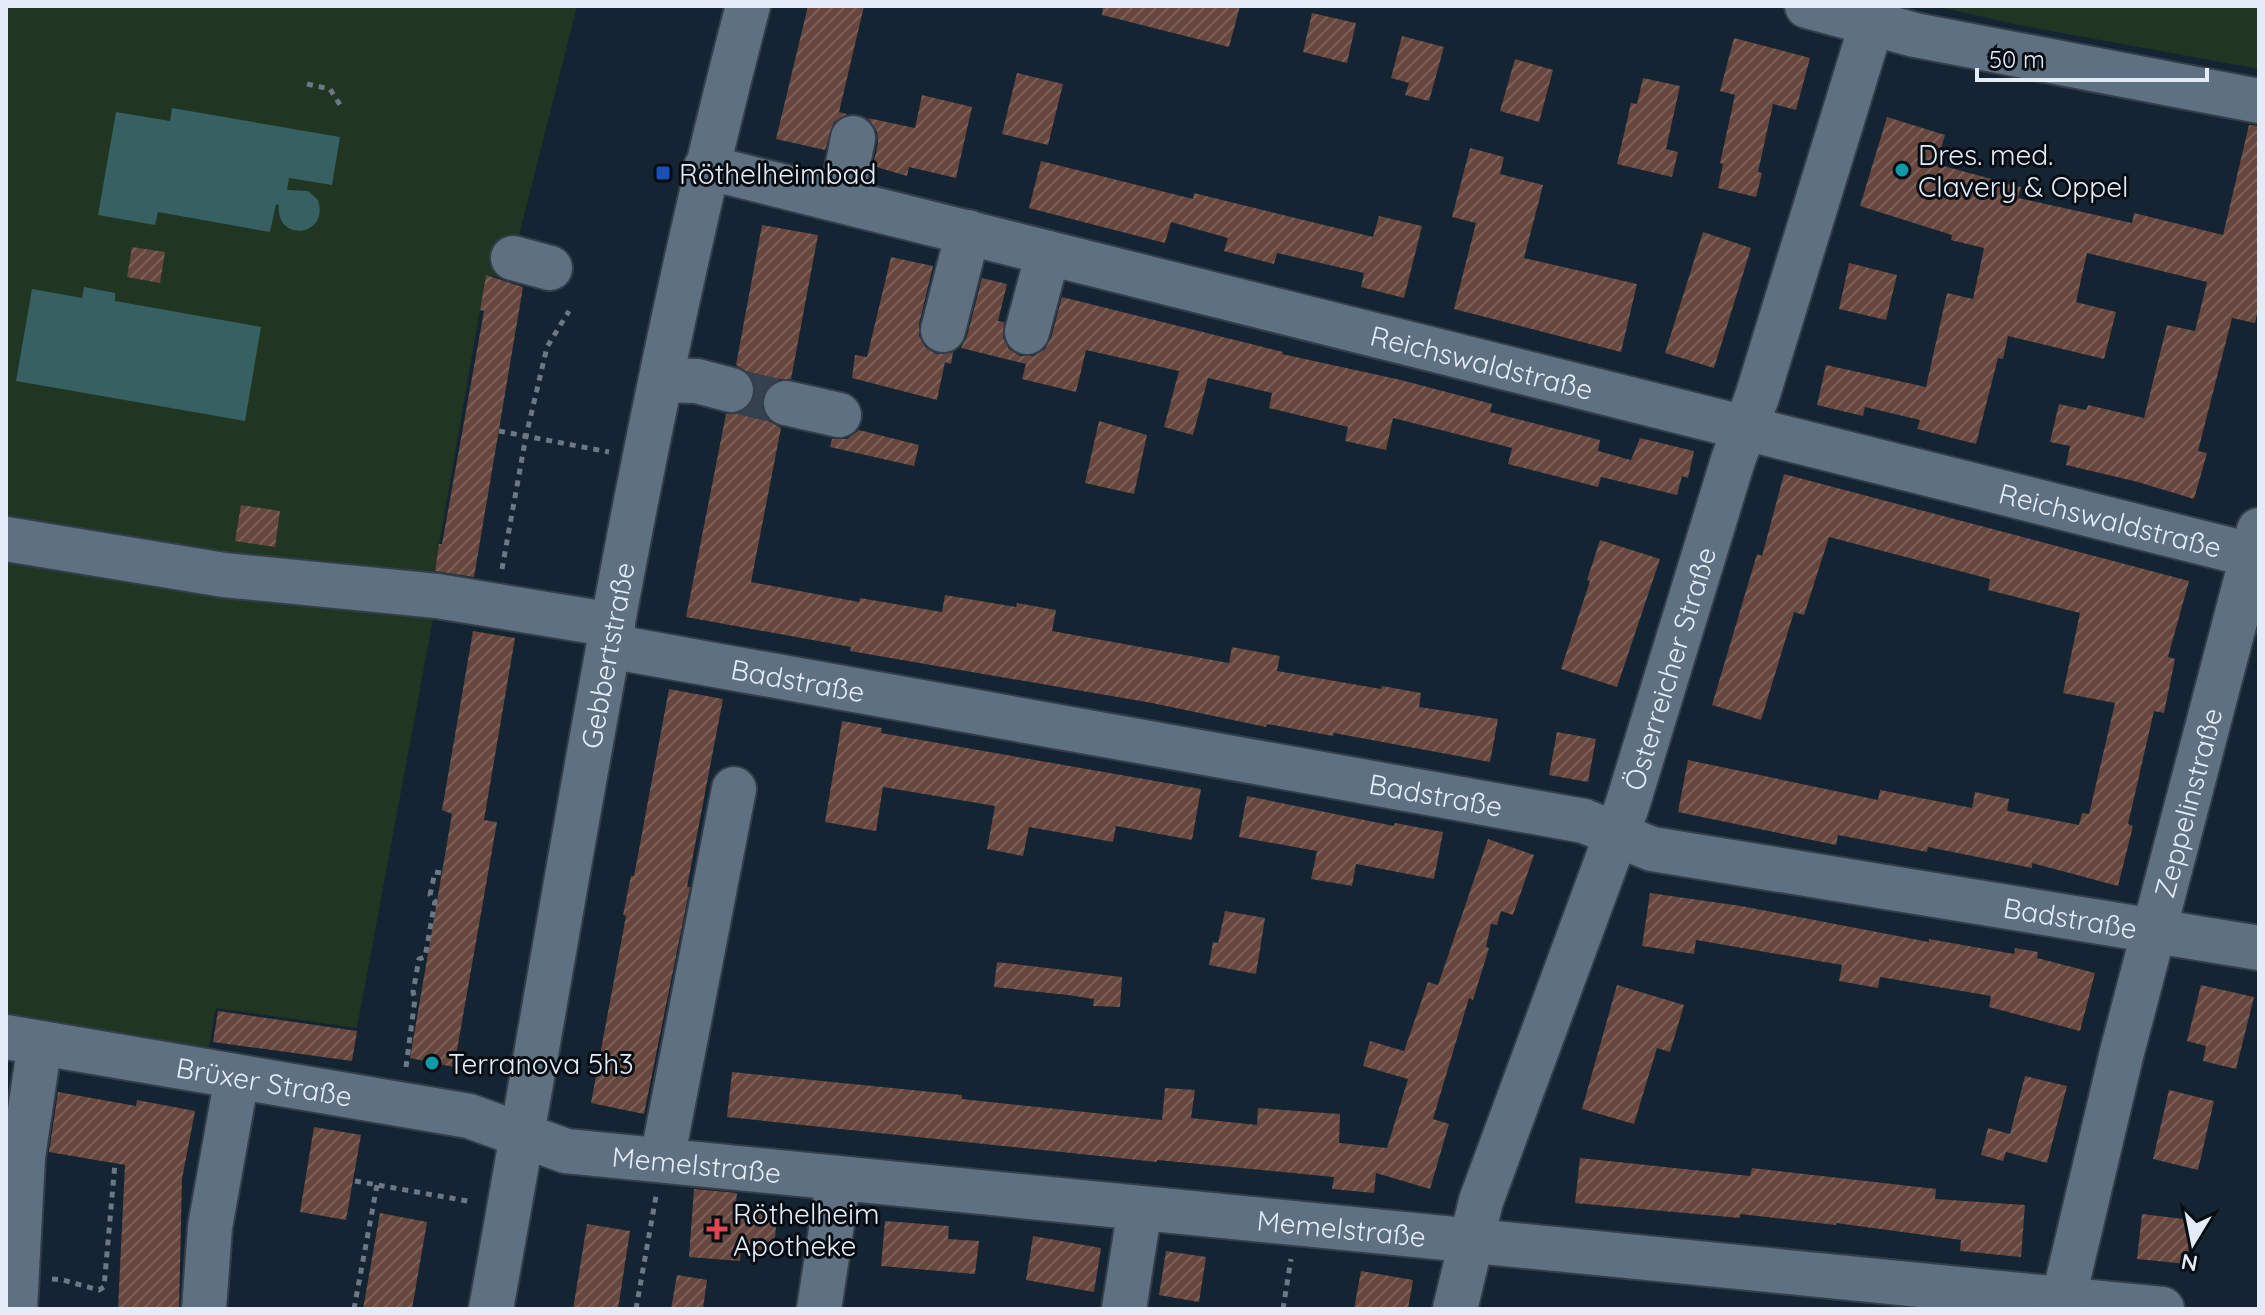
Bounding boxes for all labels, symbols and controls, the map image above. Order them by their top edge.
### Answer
scale bar [1977,32,2207,82]
text: 50 m [1989,44,2045,74]
place label: Dres. med. Clavery & Oppel [1918,137,2128,204]
place label: Röthelheimbad [679,156,877,191]
marker: Dres. med. Clavery & Oppel [1893,161,1911,179]
marker: Röthelheimbad [654,164,672,182]
street label: Reichswaldstraße [1367,317,1597,407]
street label: Reichswaldstraße [1995,475,2225,564]
street label: Österreicher Straße [1615,543,1723,794]
street label: Gebbertstraße [573,559,641,751]
street label: Badstraße [728,651,868,709]
street label: Zeppelinstraße [2146,704,2229,901]
street label: Badstraße [1366,765,1505,824]
street label: Badstraße [2001,889,2140,945]
place label: Terranova 5h3 [448,1046,634,1081]
street label: Brüxer Straße [174,1049,355,1113]
marker: Terranova 5h3 [423,1054,441,1072]
street label: Memelstraße [610,1138,783,1190]
place label: Röthelheim Apotheke [733,1196,880,1263]
street label: Memelstraße [1255,1202,1428,1254]
north arrow [2153,1203,2233,1283]
marker: Röthelheim Apotheke [708,1220,726,1238]
text: N [2179,1248,2200,1278]

